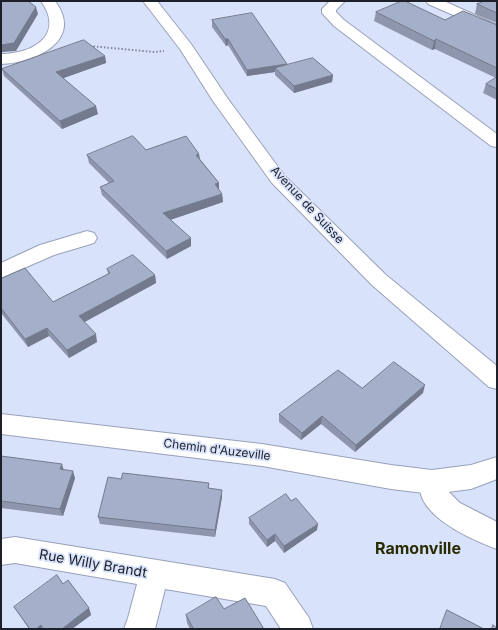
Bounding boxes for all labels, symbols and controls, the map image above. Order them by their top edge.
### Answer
street label: Avenue de Suisse [267,163,347,247]
street label: Chemin d'Auzeville [163,436,271,464]
district label: Ramonville [375,539,461,559]
street label: Rue Willy Brandt [38,546,148,582]

